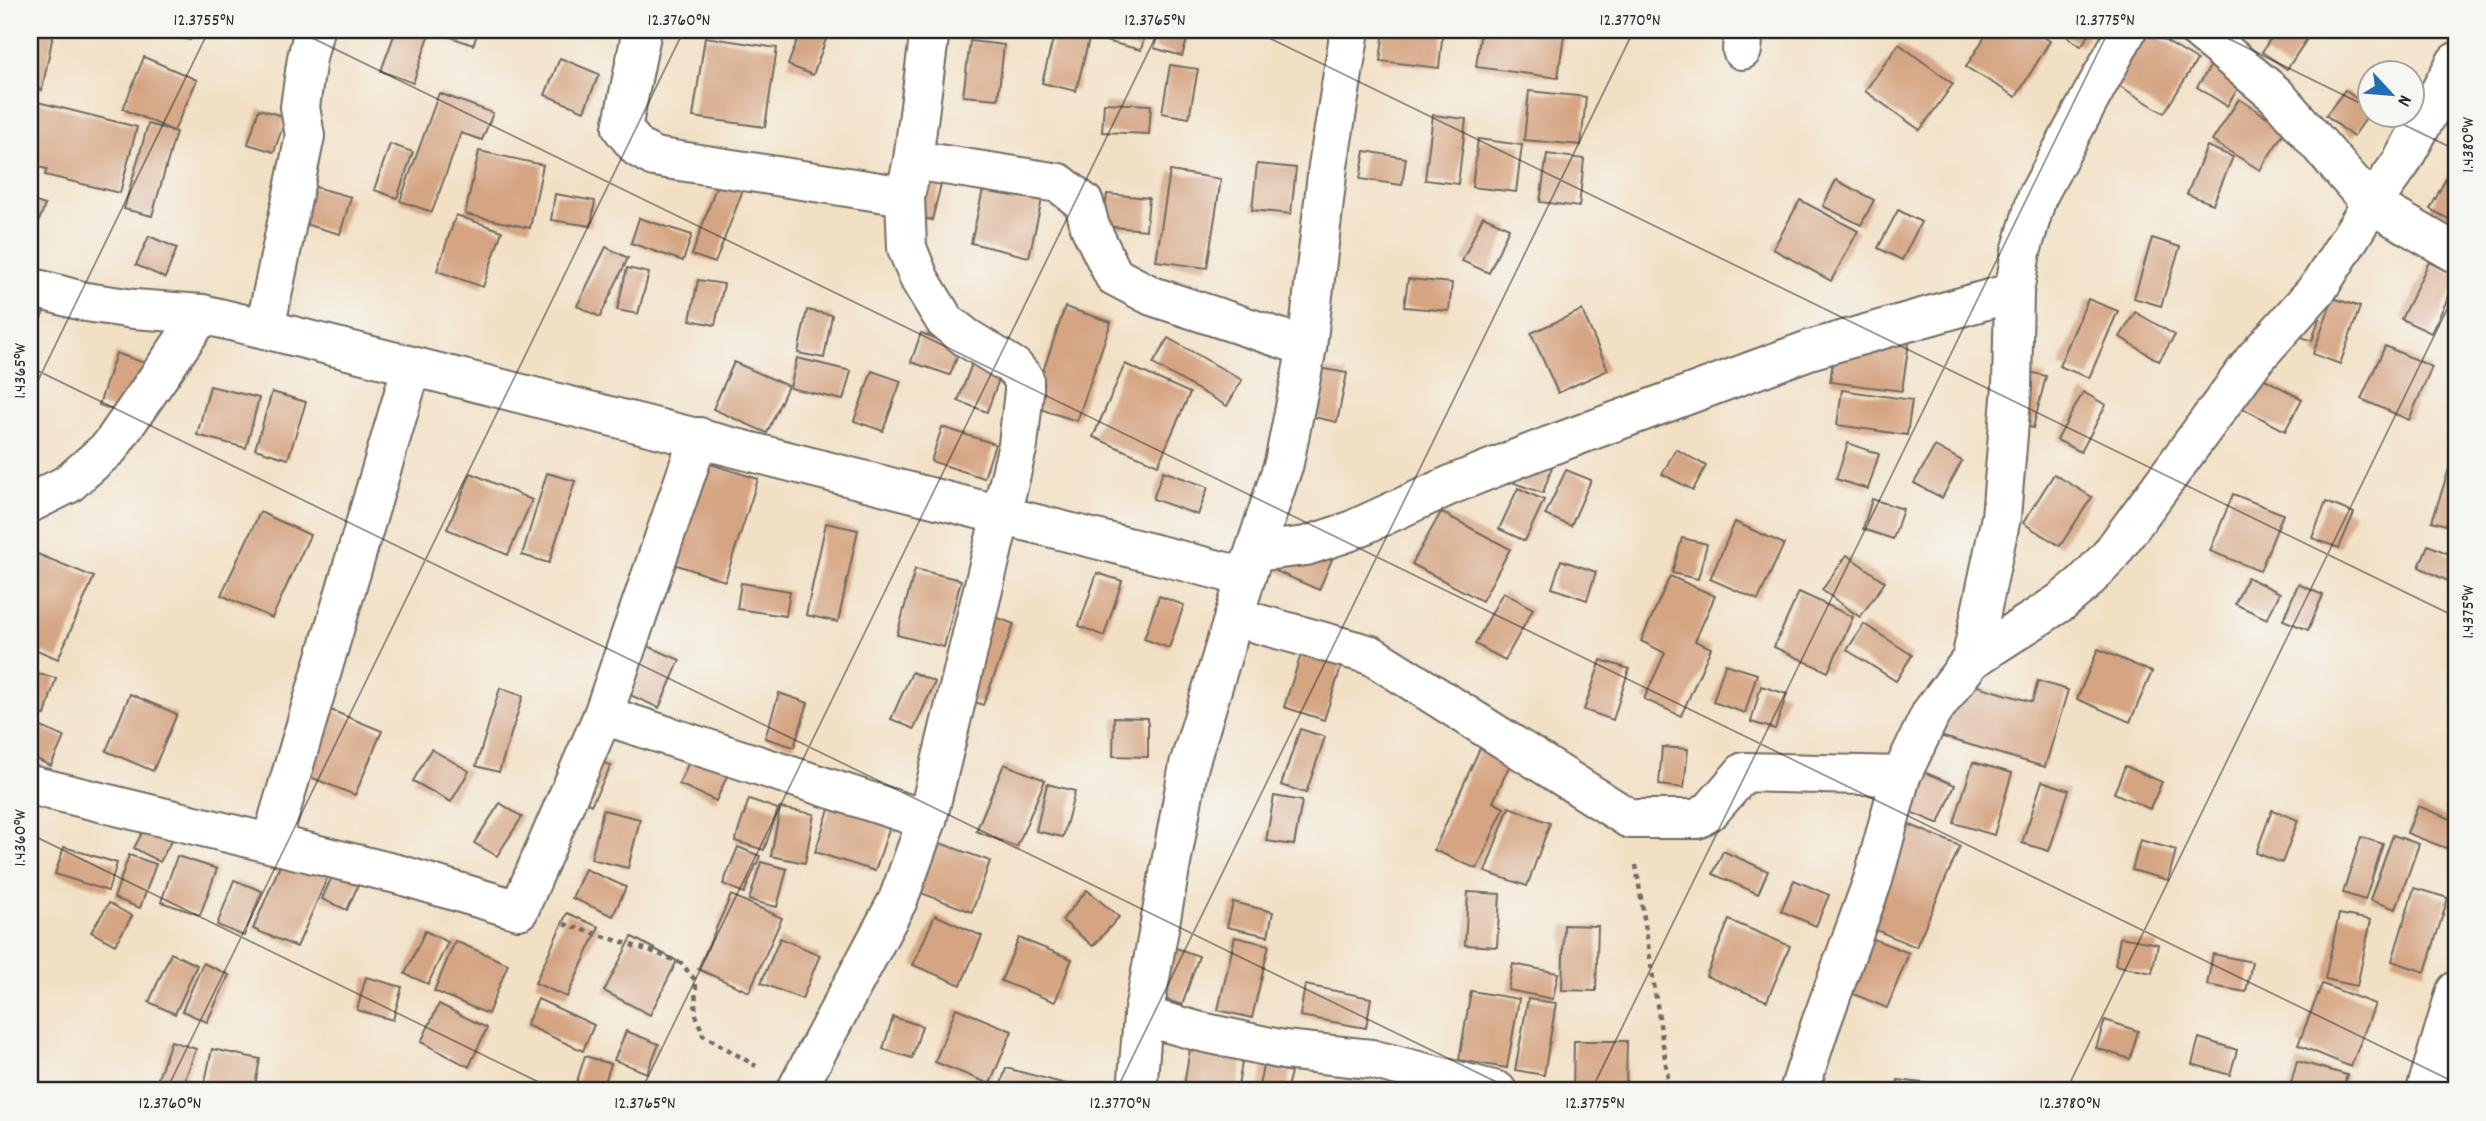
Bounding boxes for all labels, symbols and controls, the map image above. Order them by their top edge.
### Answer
text: 12.3755°N [173,9,235,34]
text: 12.3760°N [648,9,710,34]
text: 12.3765°N [1124,9,1186,34]
text: 12.3770°N [1599,9,1661,34]
text: 12.3775°N [2075,9,2135,34]
north arrow [2356,60,2426,130]
text: N [2389,90,2417,110]
text: 1.4380°W [2457,117,2482,173]
text: 1.4365°W [9,343,34,399]
text: 1.4375°W [2457,584,2482,639]
text: 1.4360°W [9,809,34,867]
text: 12.3760°N [139,1092,201,1117]
text: 12.3765°N [614,1092,676,1117]
text: 12.3770°N [1089,1092,1151,1117]
text: 12.3775°N [1565,1092,1625,1117]
text: 12.3780°N [2039,1092,2101,1117]

